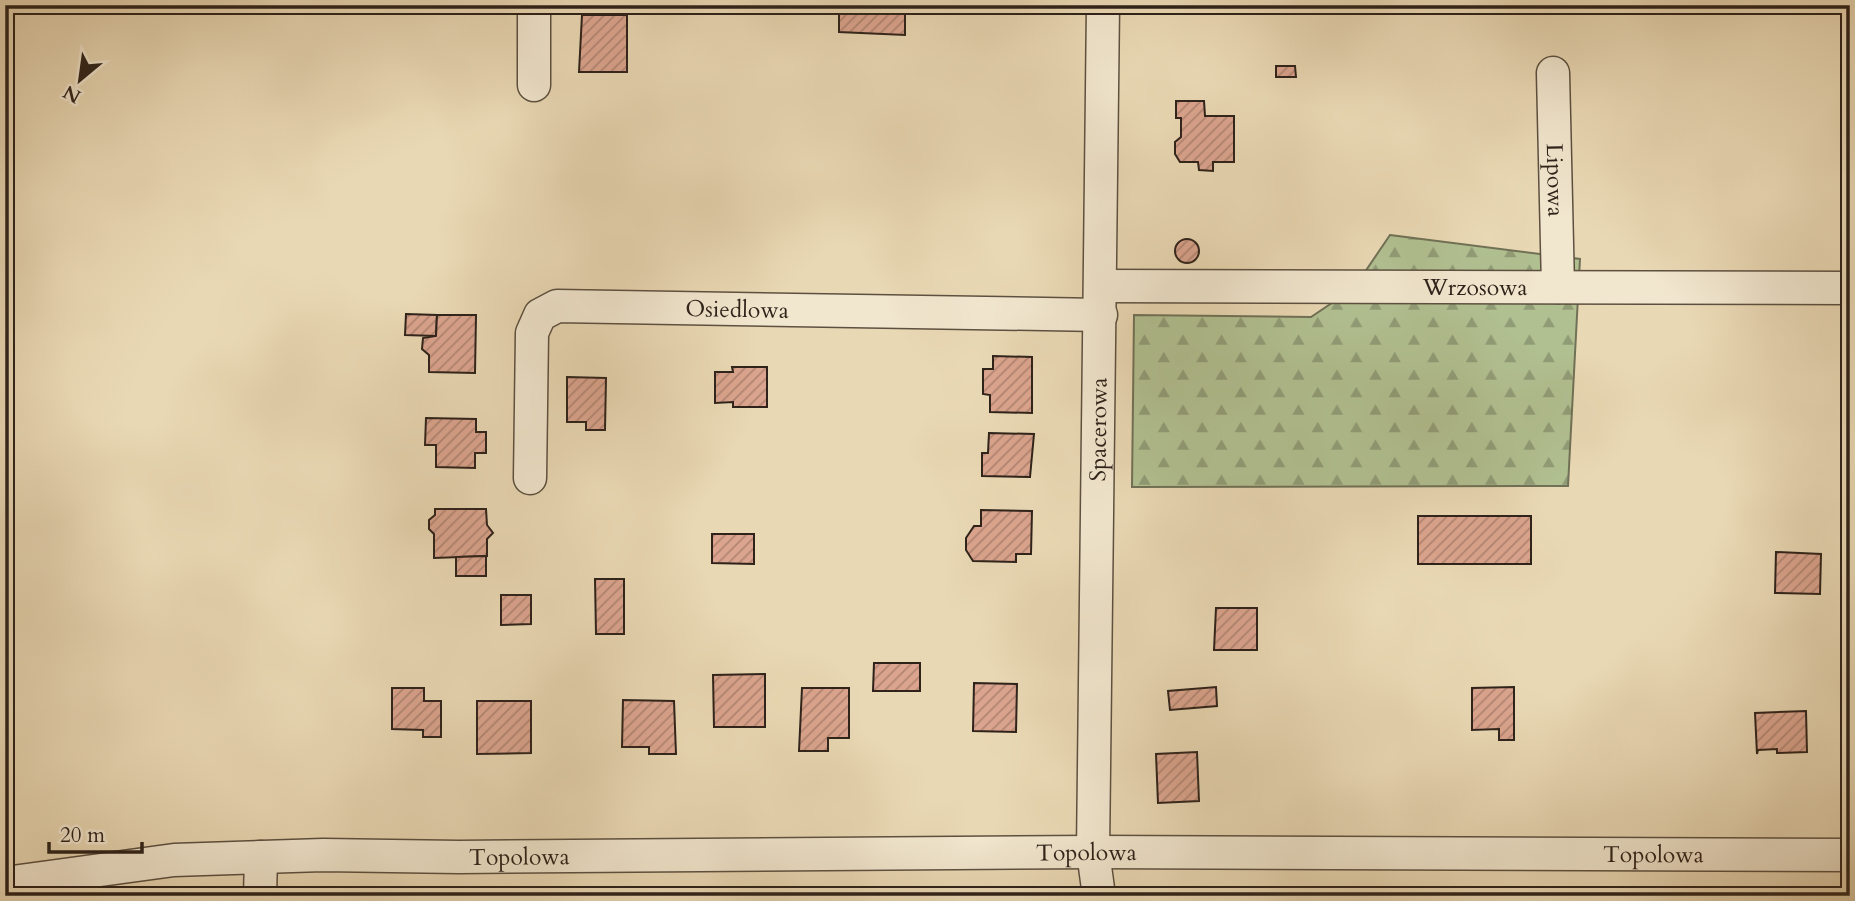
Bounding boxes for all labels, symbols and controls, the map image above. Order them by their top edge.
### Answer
north arrow [46,46,116,116]
text: N [58,78,86,109]
street label: Lipowa [1539,143,1571,217]
street label: Wrzosowa [1421,272,1528,303]
street label: Osiedlowa [685,293,789,326]
street label: Spacerowa [1082,377,1115,482]
scale bar [49,810,142,854]
text: 20 m [60,821,105,850]
street label: Topolowa [1036,837,1137,868]
street label: Topolowa [1603,839,1704,870]
street label: Topolowa [469,841,570,873]

